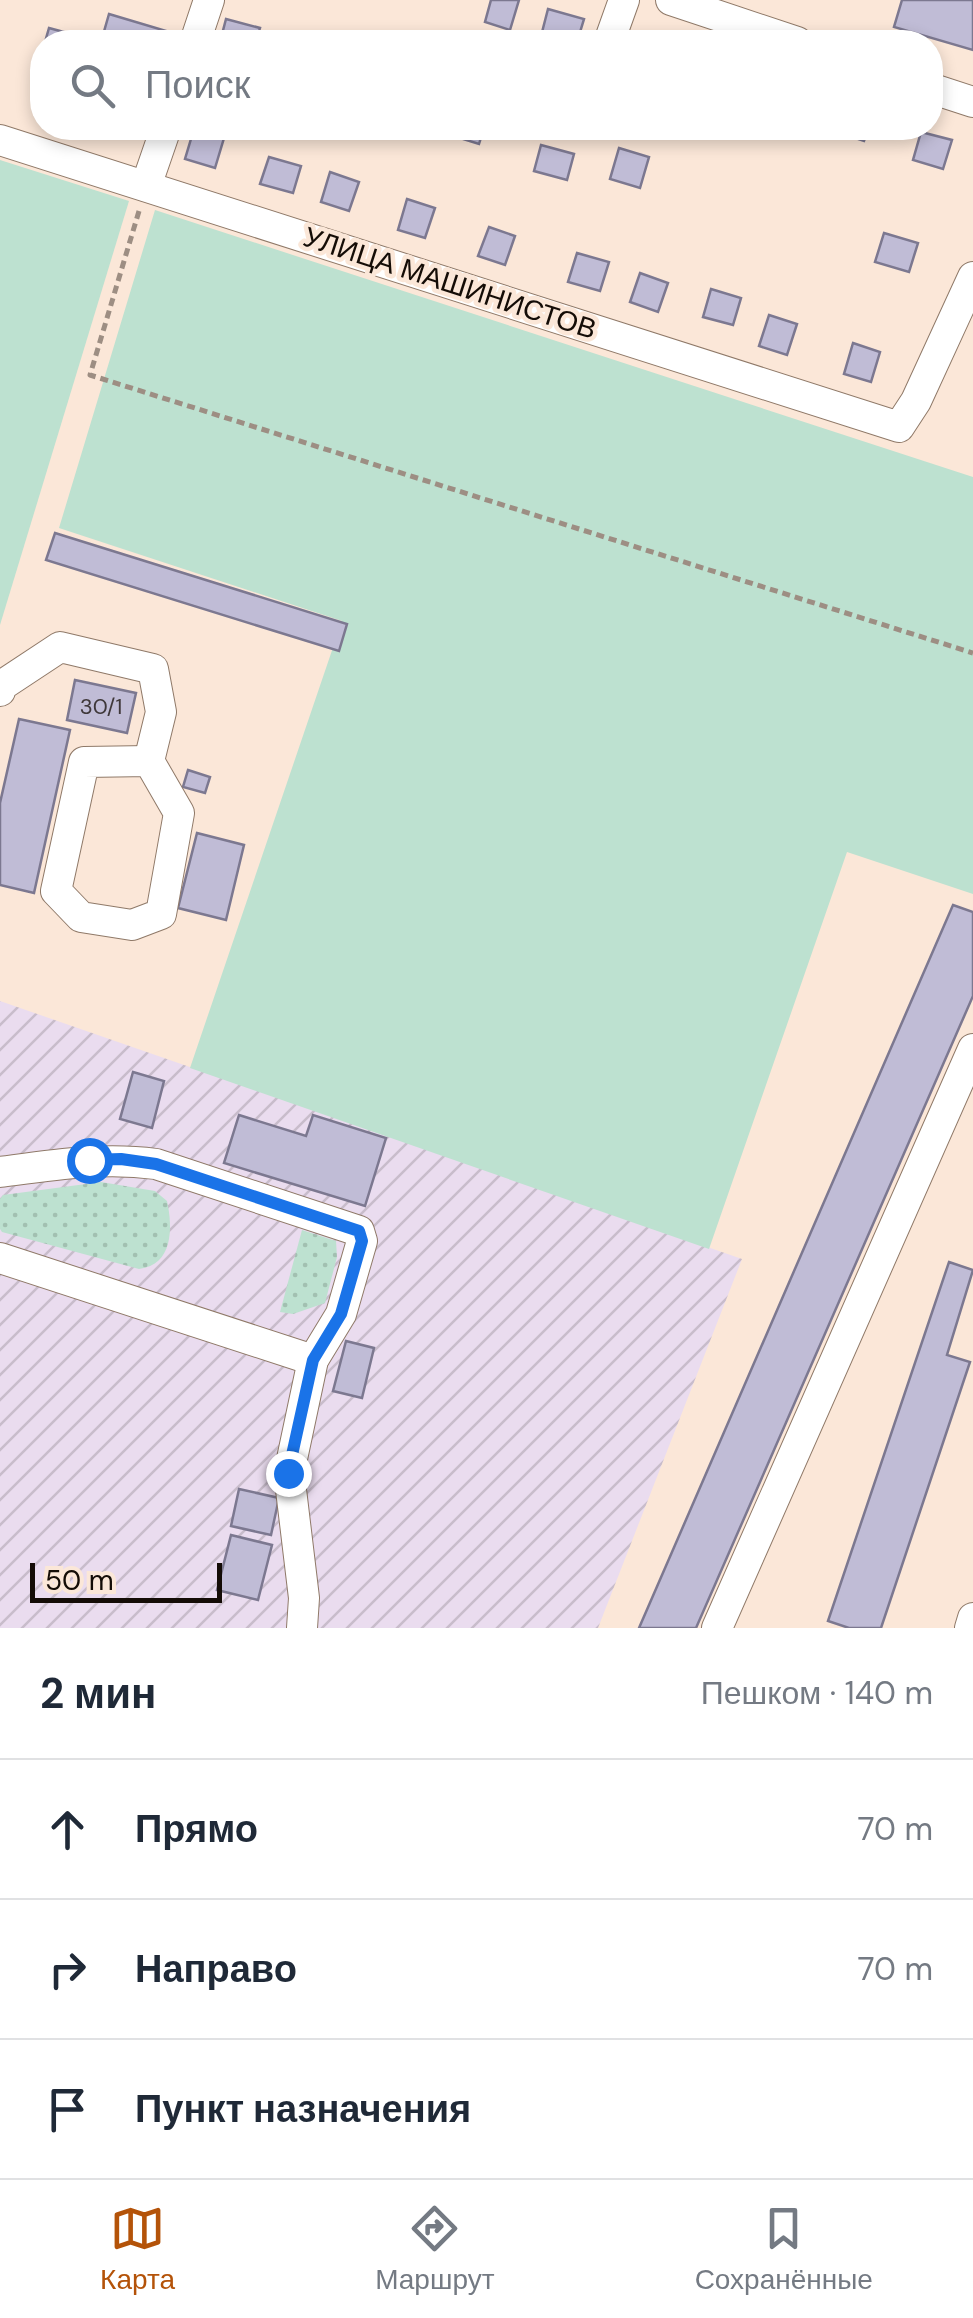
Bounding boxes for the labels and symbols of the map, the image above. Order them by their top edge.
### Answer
street label: УЛИЦА МАШИНИСТОВ [299,218,601,348]
house number: 30/1 [80,692,122,721]
route start [67,1138,113,1184]
route end [266,1451,312,1497]
scale bar [30,1558,222,1602]

